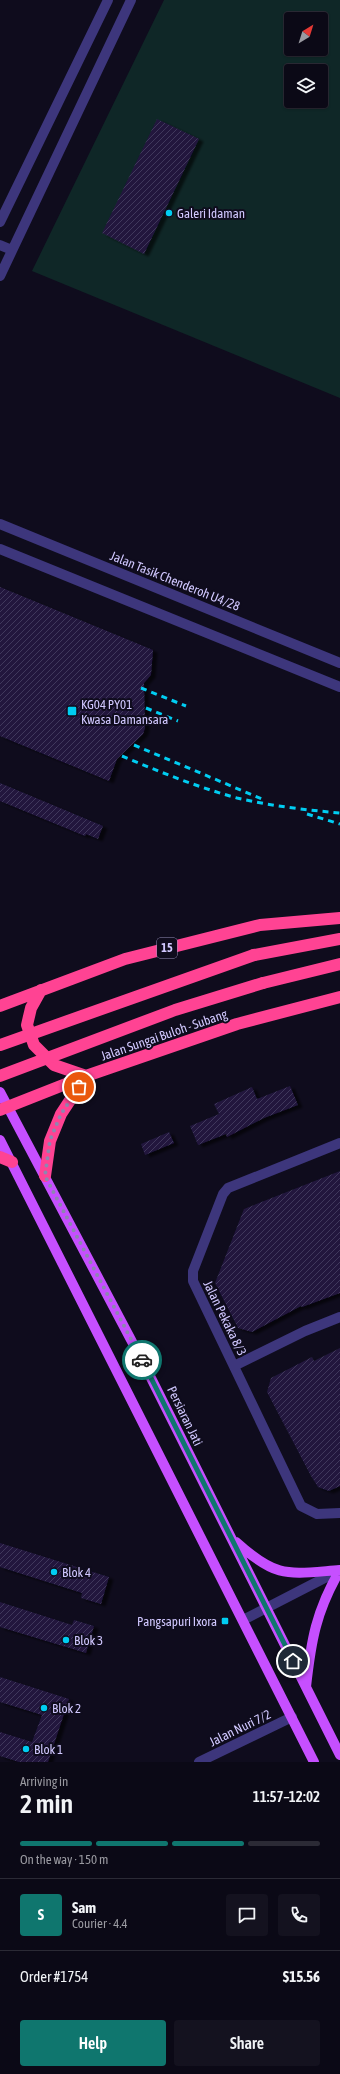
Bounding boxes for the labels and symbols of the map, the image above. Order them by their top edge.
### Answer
north arrow [284,12,328,56]
place label: Galeri Idaman [177,206,245,221]
marker: Galeri Idaman [164,208,174,218]
street label: Jalan Tasik Chenderoh U4/28 [108,548,242,614]
place label: KG04 PY01 Kwasa Damansara [81,697,168,727]
marker: KG04 PY01 Kwasa Damansara [66,705,78,717]
road number: 15 [157,938,177,958]
street label: Jalan Sungai Buloh - Subang [99,1006,230,1064]
pin [62,1070,96,1104]
street label: Jalan Pekaka 8/3 [200,1278,250,1358]
courier [122,1340,162,1380]
street label: Persiaran Jati [164,1384,206,1448]
place label: Blok 4 [62,1565,91,1580]
marker: Blok 4 [49,1567,59,1577]
place label: Pangsapuri Ixora [137,1614,217,1629]
marker: Pangsapuri Ixora [220,1616,230,1626]
place label: Blok 3 [74,1633,103,1648]
marker: Blok 3 [61,1635,71,1645]
pin [276,1644,310,1678]
place label: Blok 2 [52,1701,81,1716]
marker: Blok 2 [39,1703,49,1713]
street label: Jalan Nuri 7/2 [207,1707,273,1749]
place label: Blok 1 [34,1742,63,1757]
marker: Blok 1 [21,1744,31,1754]

